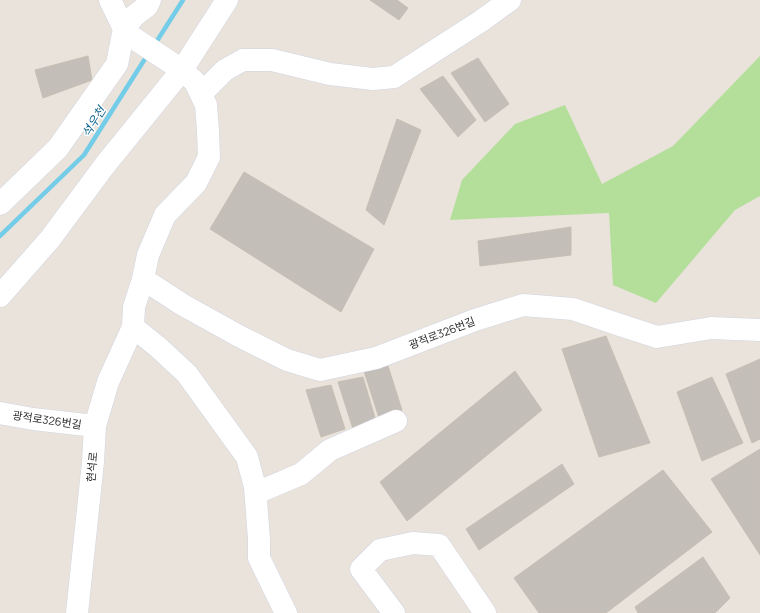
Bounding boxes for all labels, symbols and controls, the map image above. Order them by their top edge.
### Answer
water label: 석우천 [78,102,111,140]
street label: 광적로326번길 [407,313,477,352]
street label: 광적로326번길 [11,407,83,432]
street label: 현석로 [83,451,100,483]

